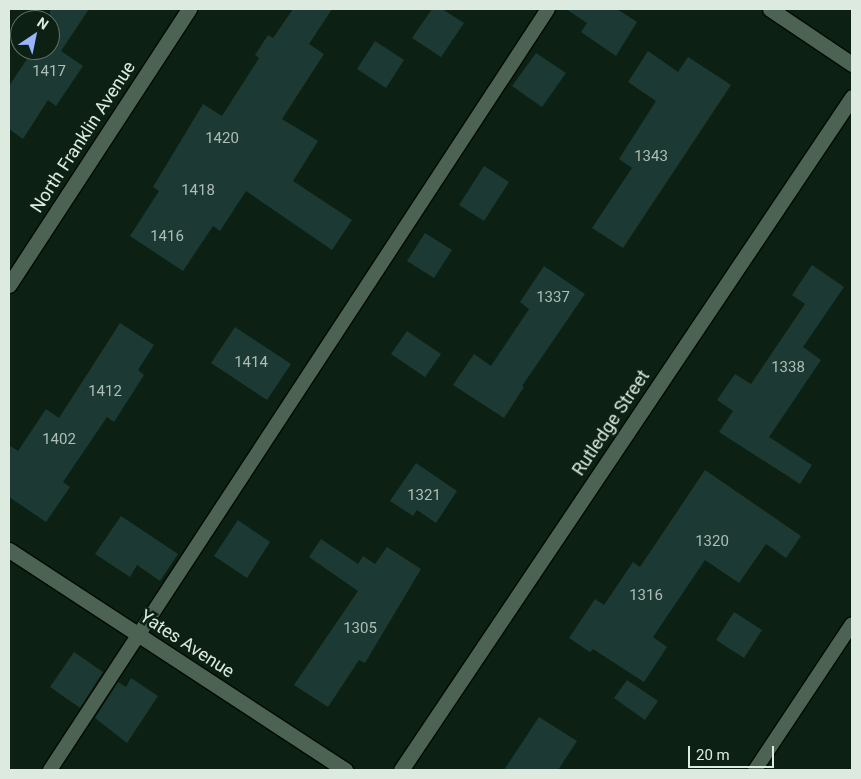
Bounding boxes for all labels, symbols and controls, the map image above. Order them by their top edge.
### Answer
north arrow [10,10,60,60]
text: N [34,14,51,33]
street label: North Franklin Avenue [26,57,140,217]
house number: 1417 [32,63,66,81]
house number: 1420 [205,130,239,148]
house number: 1343 [634,148,668,166]
house number: 1418 [181,182,215,200]
house number: 1416 [150,228,184,246]
house number: 1337 [536,289,570,307]
house number: 1414 [234,354,268,372]
house number: 1338 [771,359,805,377]
street label: Rutledge Street [568,366,654,480]
house number: 1412 [88,383,122,401]
house number: 1402 [42,431,76,449]
house number: 1321 [407,487,441,505]
house number: 1320 [695,533,729,551]
house number: 1316 [629,587,663,605]
street label: Yates Avenue [136,606,238,682]
house number: 1305 [343,620,377,638]
scale bar [691,736,777,768]
text: 20 m [696,746,730,764]

